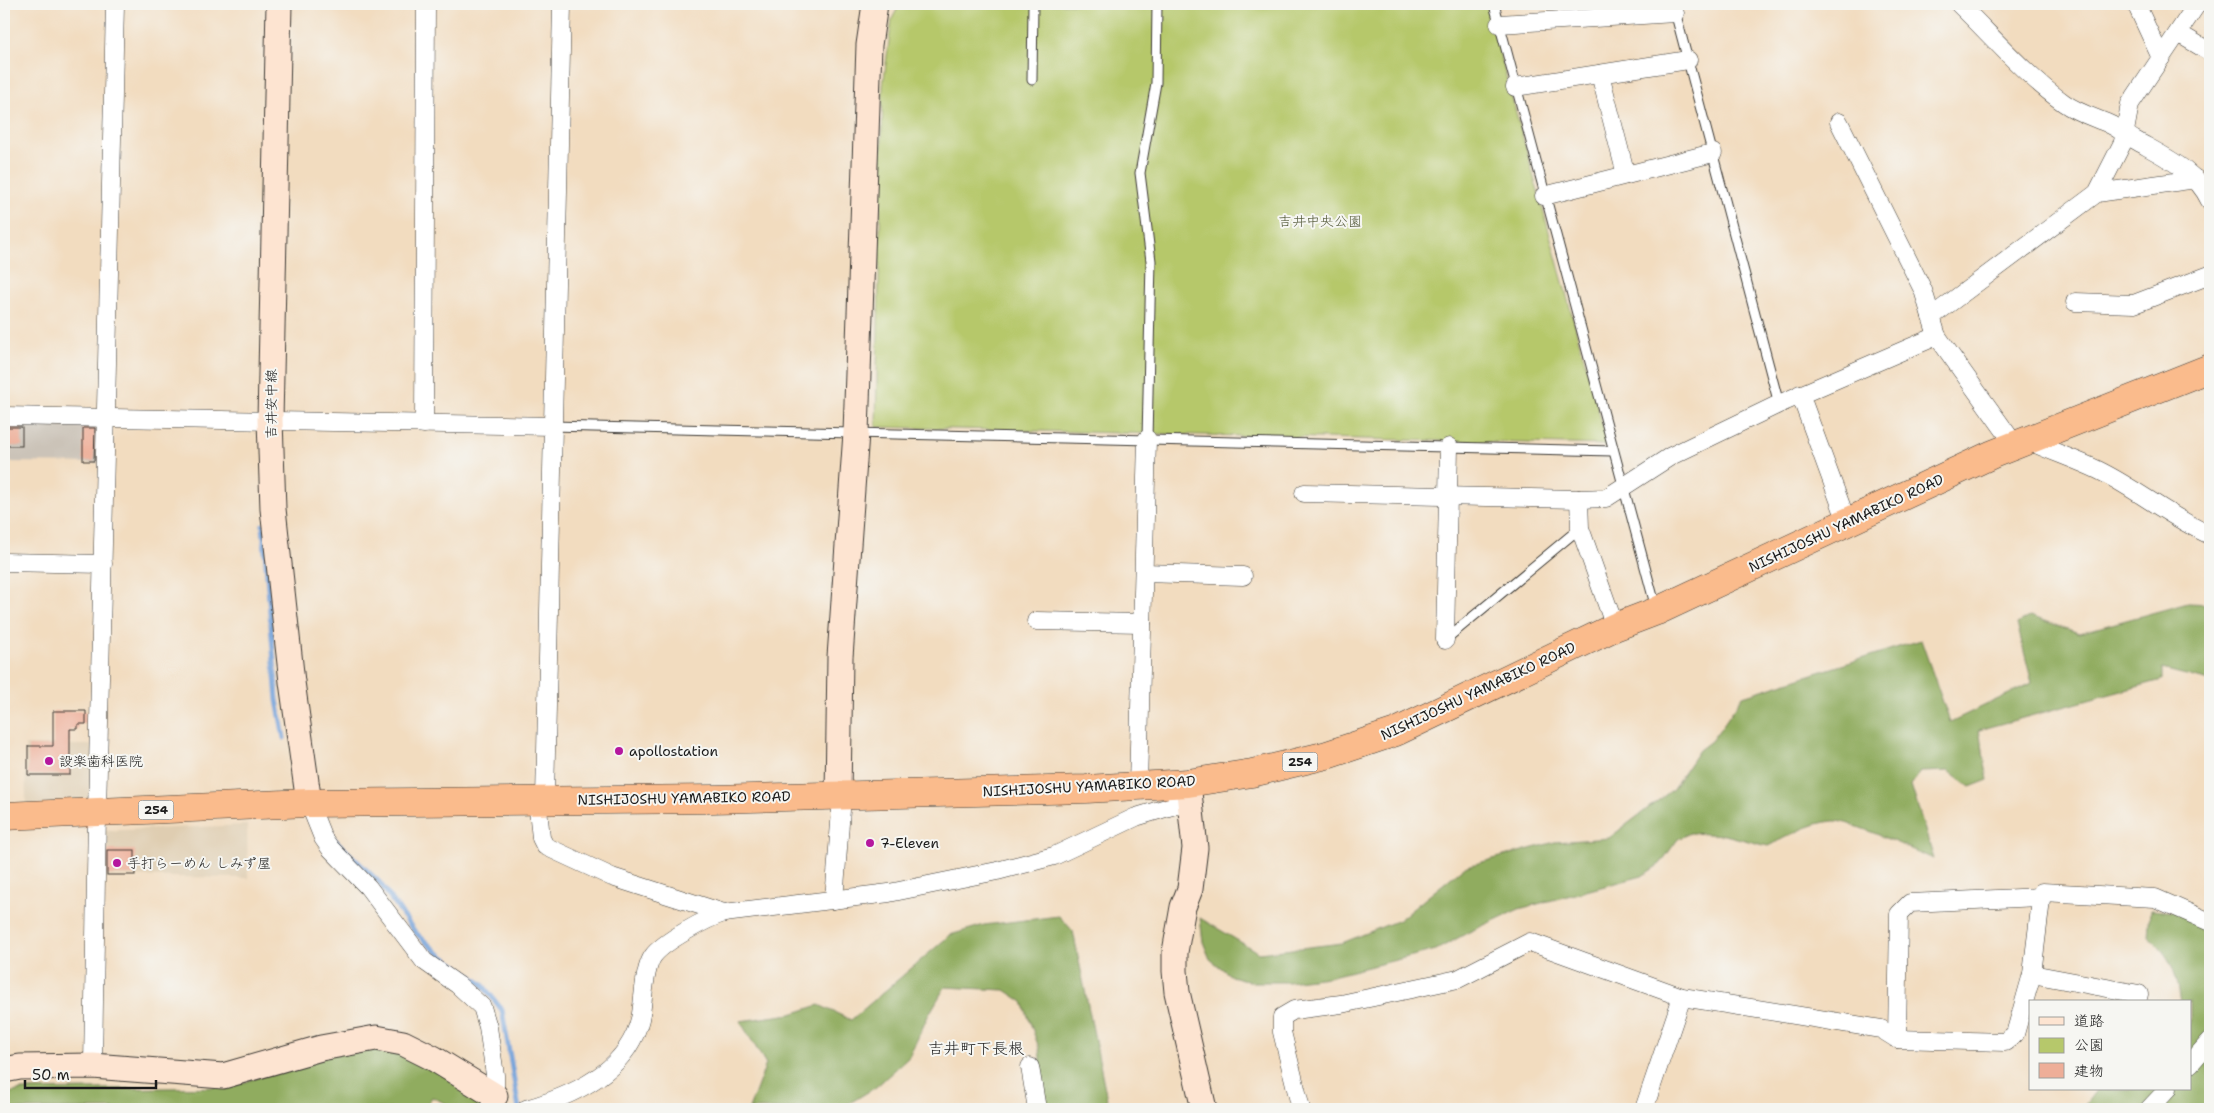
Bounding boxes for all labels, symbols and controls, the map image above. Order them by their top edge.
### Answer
park label: 吉井中央公園 [1278,212,1362,230]
street label: 吉井安中線 [262,369,280,439]
street label: NISHIJOSHU YAMABIKO ROAD [1746,470,1946,576]
street label: NISHIJOSHU YAMABIKO ROAD [1378,638,1578,744]
place label: apollostation [629,742,719,760]
marker: apollostation [613,745,625,757]
place label: 設楽歯科医院 [59,752,143,770]
road number: 254 [1282,752,1318,772]
marker: 設楽歯科医院 [43,755,55,767]
street label: NISHIJOSHU YAMABIKO ROAD [982,771,1196,801]
street label: NISHIJOSHU YAMABIKO ROAD [577,787,791,809]
road number: 254 [138,800,174,820]
place label: 7-Eleven [880,834,939,852]
marker: 7-Eleven [864,837,876,849]
place label: 手打らーめん しみず屋 [127,854,271,872]
marker: 手打らーめん しみず屋 [111,857,123,869]
legend [2029,1000,2192,1090]
text: 道路 [2074,1011,2104,1031]
text: 公園 [2074,1035,2104,1055]
district label: 吉井町下長根 [928,1038,1024,1059]
scale bar [25,1058,156,1090]
text: 建物 [2074,1061,2104,1081]
text: 50 m [32,1065,70,1085]

